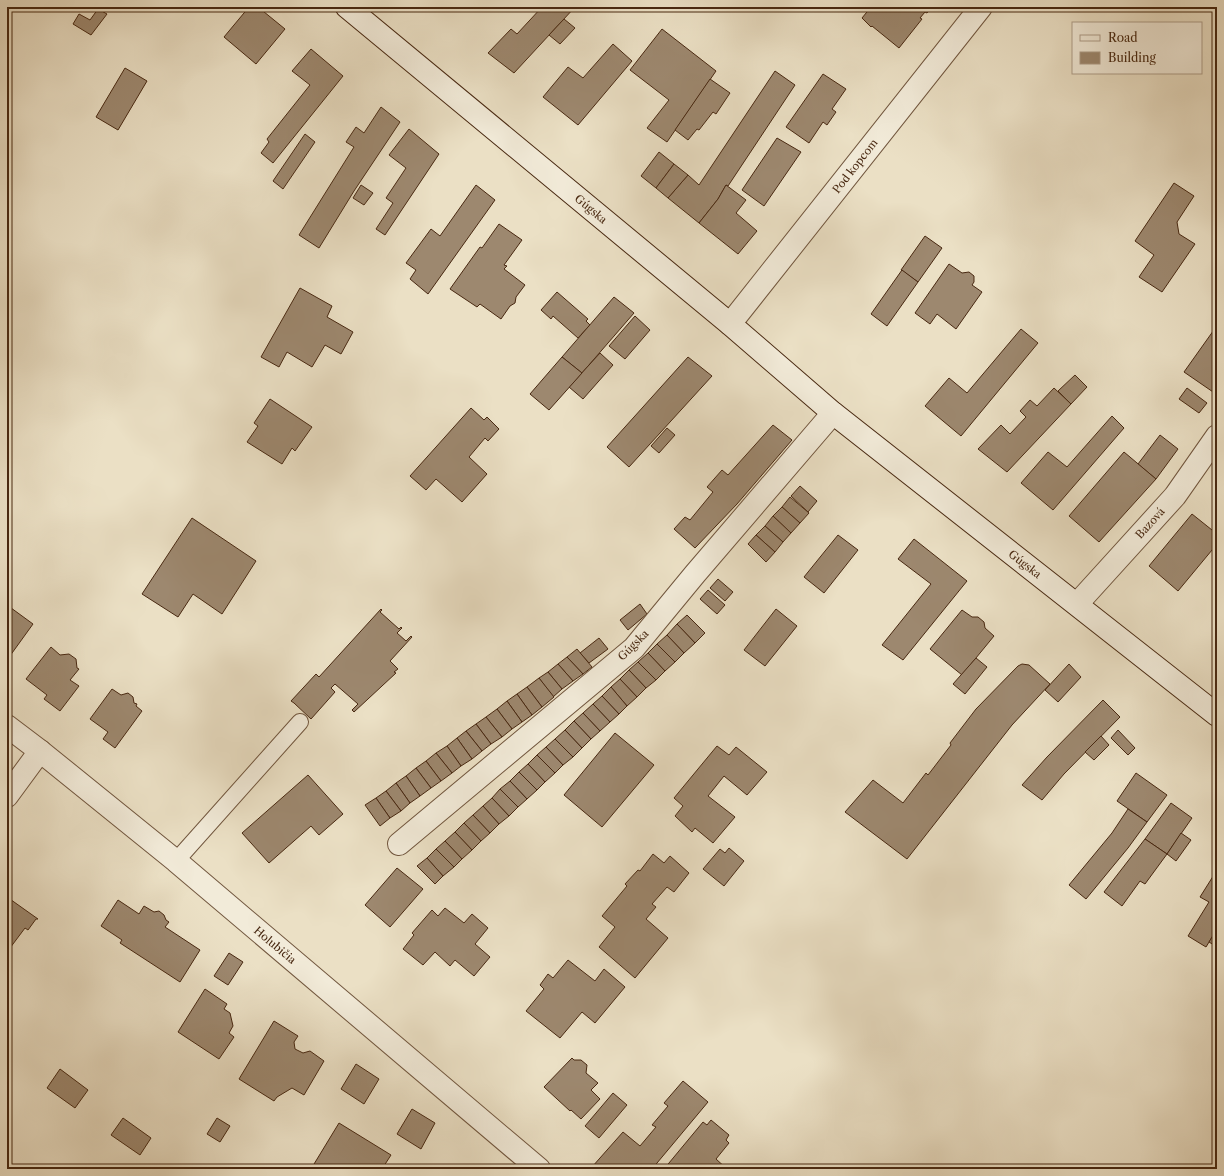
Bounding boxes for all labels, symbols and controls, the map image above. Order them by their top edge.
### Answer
legend [1072,22,1202,74]
text: Road [1108,30,1138,45]
text: Building [1108,50,1156,65]
street label: Pod kopcom [829,135,881,196]
street label: Gúgska [572,191,610,227]
street label: Bazová [1132,504,1168,541]
street label: Gúgska [1006,547,1044,581]
street label: Gúgska [615,626,652,663]
street label: Holubičia [251,923,299,967]

